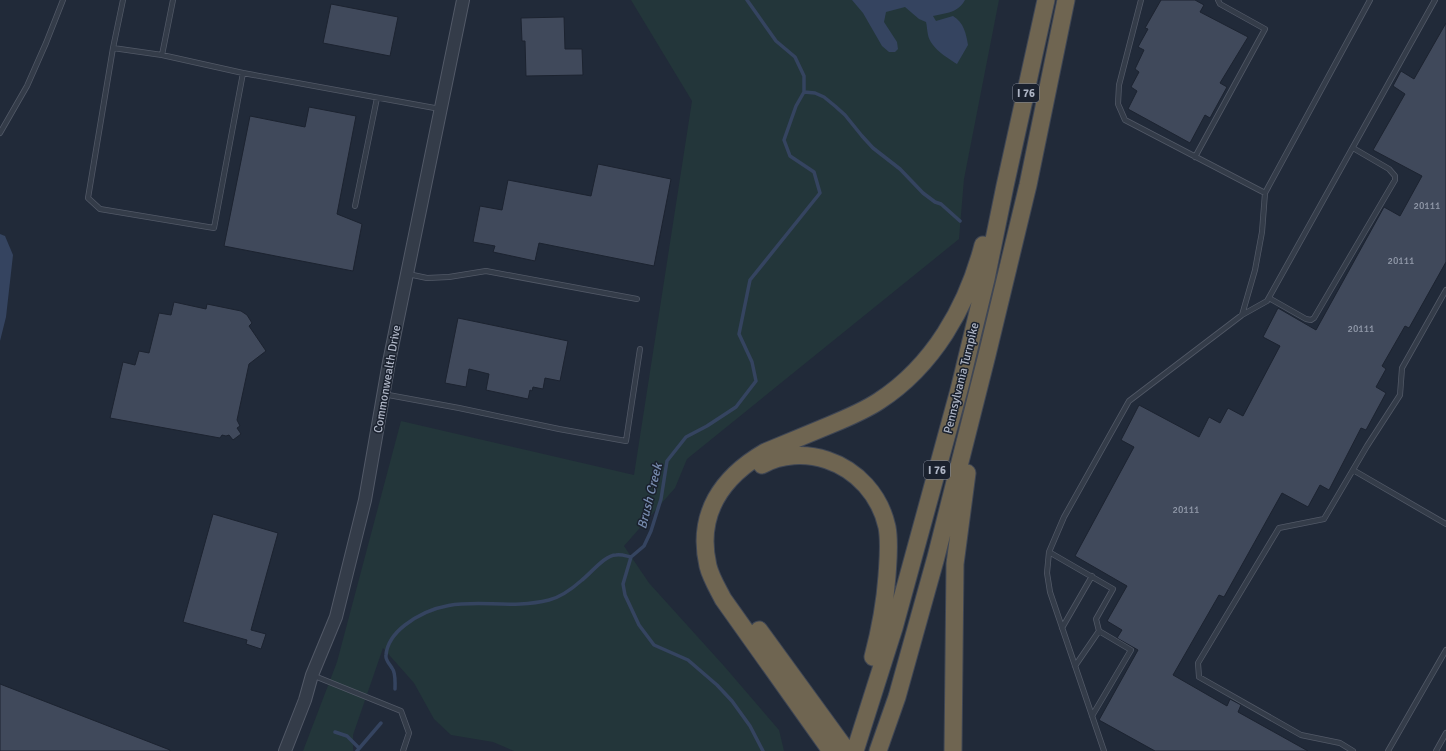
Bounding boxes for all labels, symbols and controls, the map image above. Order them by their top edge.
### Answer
road number: I 76 [1013,84,1039,102]
house number: 20111 [1413,200,1441,212]
house number: 20111 [1387,255,1415,267]
street label: Pennsylvania Turnpike [940,321,983,435]
house number: 20111 [1347,323,1375,335]
street label: Commonwealth Drive [371,324,404,434]
water label: Brush Creek [634,460,666,531]
road number: I 76 [924,461,950,479]
house number: 20111 [1172,504,1200,516]

